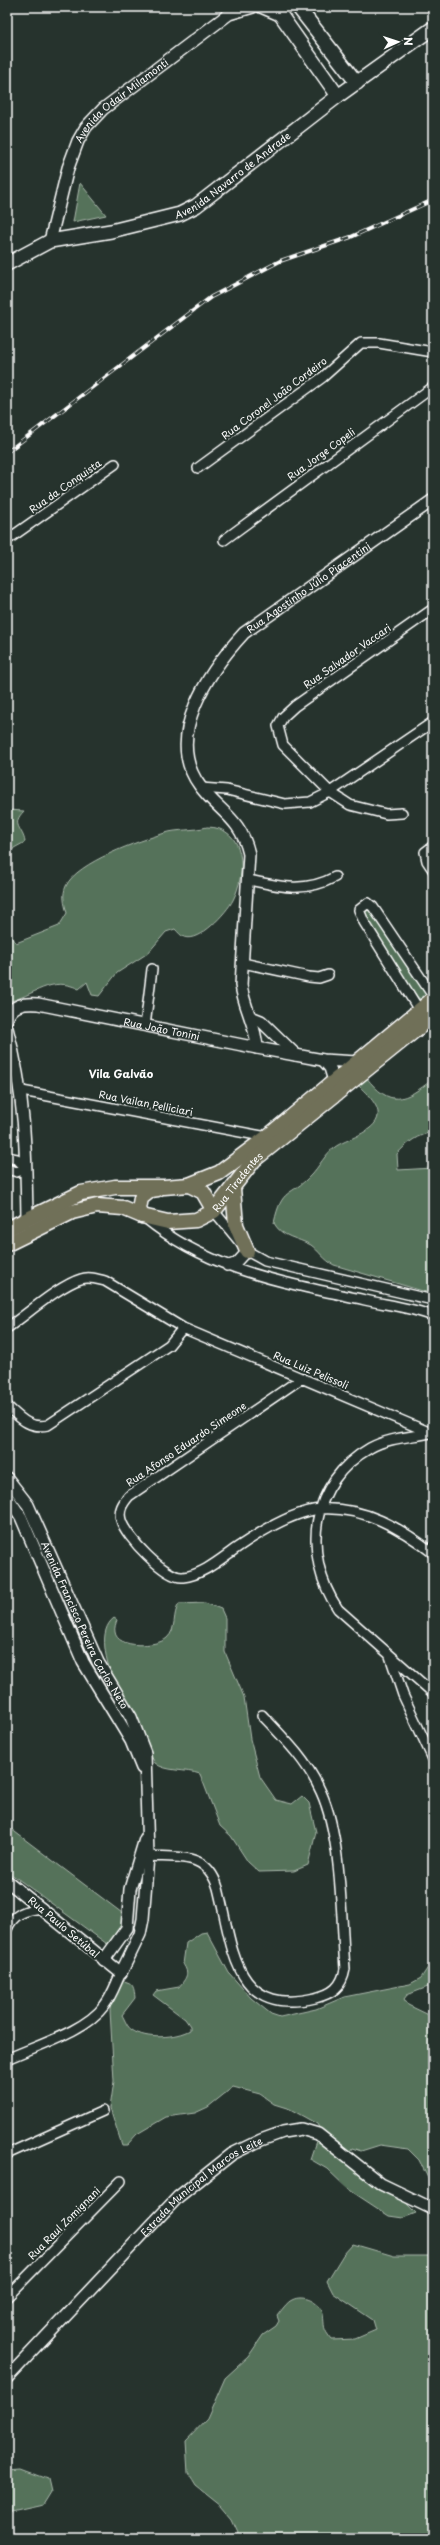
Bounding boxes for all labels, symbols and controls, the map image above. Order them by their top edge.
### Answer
north arrow [378,22,418,62]
text: N [400,37,417,47]
street label: Avenida Odair Milamonti [71,54,171,145]
street label: Avenida Navarro de Andrade [173,128,293,222]
street label: Rua Coronel João Cordeiro [218,353,330,442]
street label: Rua Jorge Copeli [284,424,358,483]
street label: Rua da Conquista [26,455,104,516]
street label: Rua Agostinho Júlio Piacentini [243,538,373,636]
street label: Rua Salvador Vaccari [300,620,394,692]
street label: Rua João Tonini [122,1013,201,1043]
district label: Vila Galvão [89,1065,154,1082]
street label: Rua Vailan Pelliciari [98,1086,195,1119]
street label: Rua Tiradentes [208,1148,266,1215]
street label: Rua Luiz Pelissoli [271,1347,351,1392]
street label: Rua Afonso Eduardo Simeone [123,1398,249,1490]
street label: Avenida Francisco Pereira Carlos Neto [38,1539,133,1712]
street label: Rua Paulo Setúbal [25,1892,103,1961]
street label: Estrada Municipal Marcos Leite [137,2132,265,2240]
street label: Rua Raul Zomignani [24,2183,103,2262]

